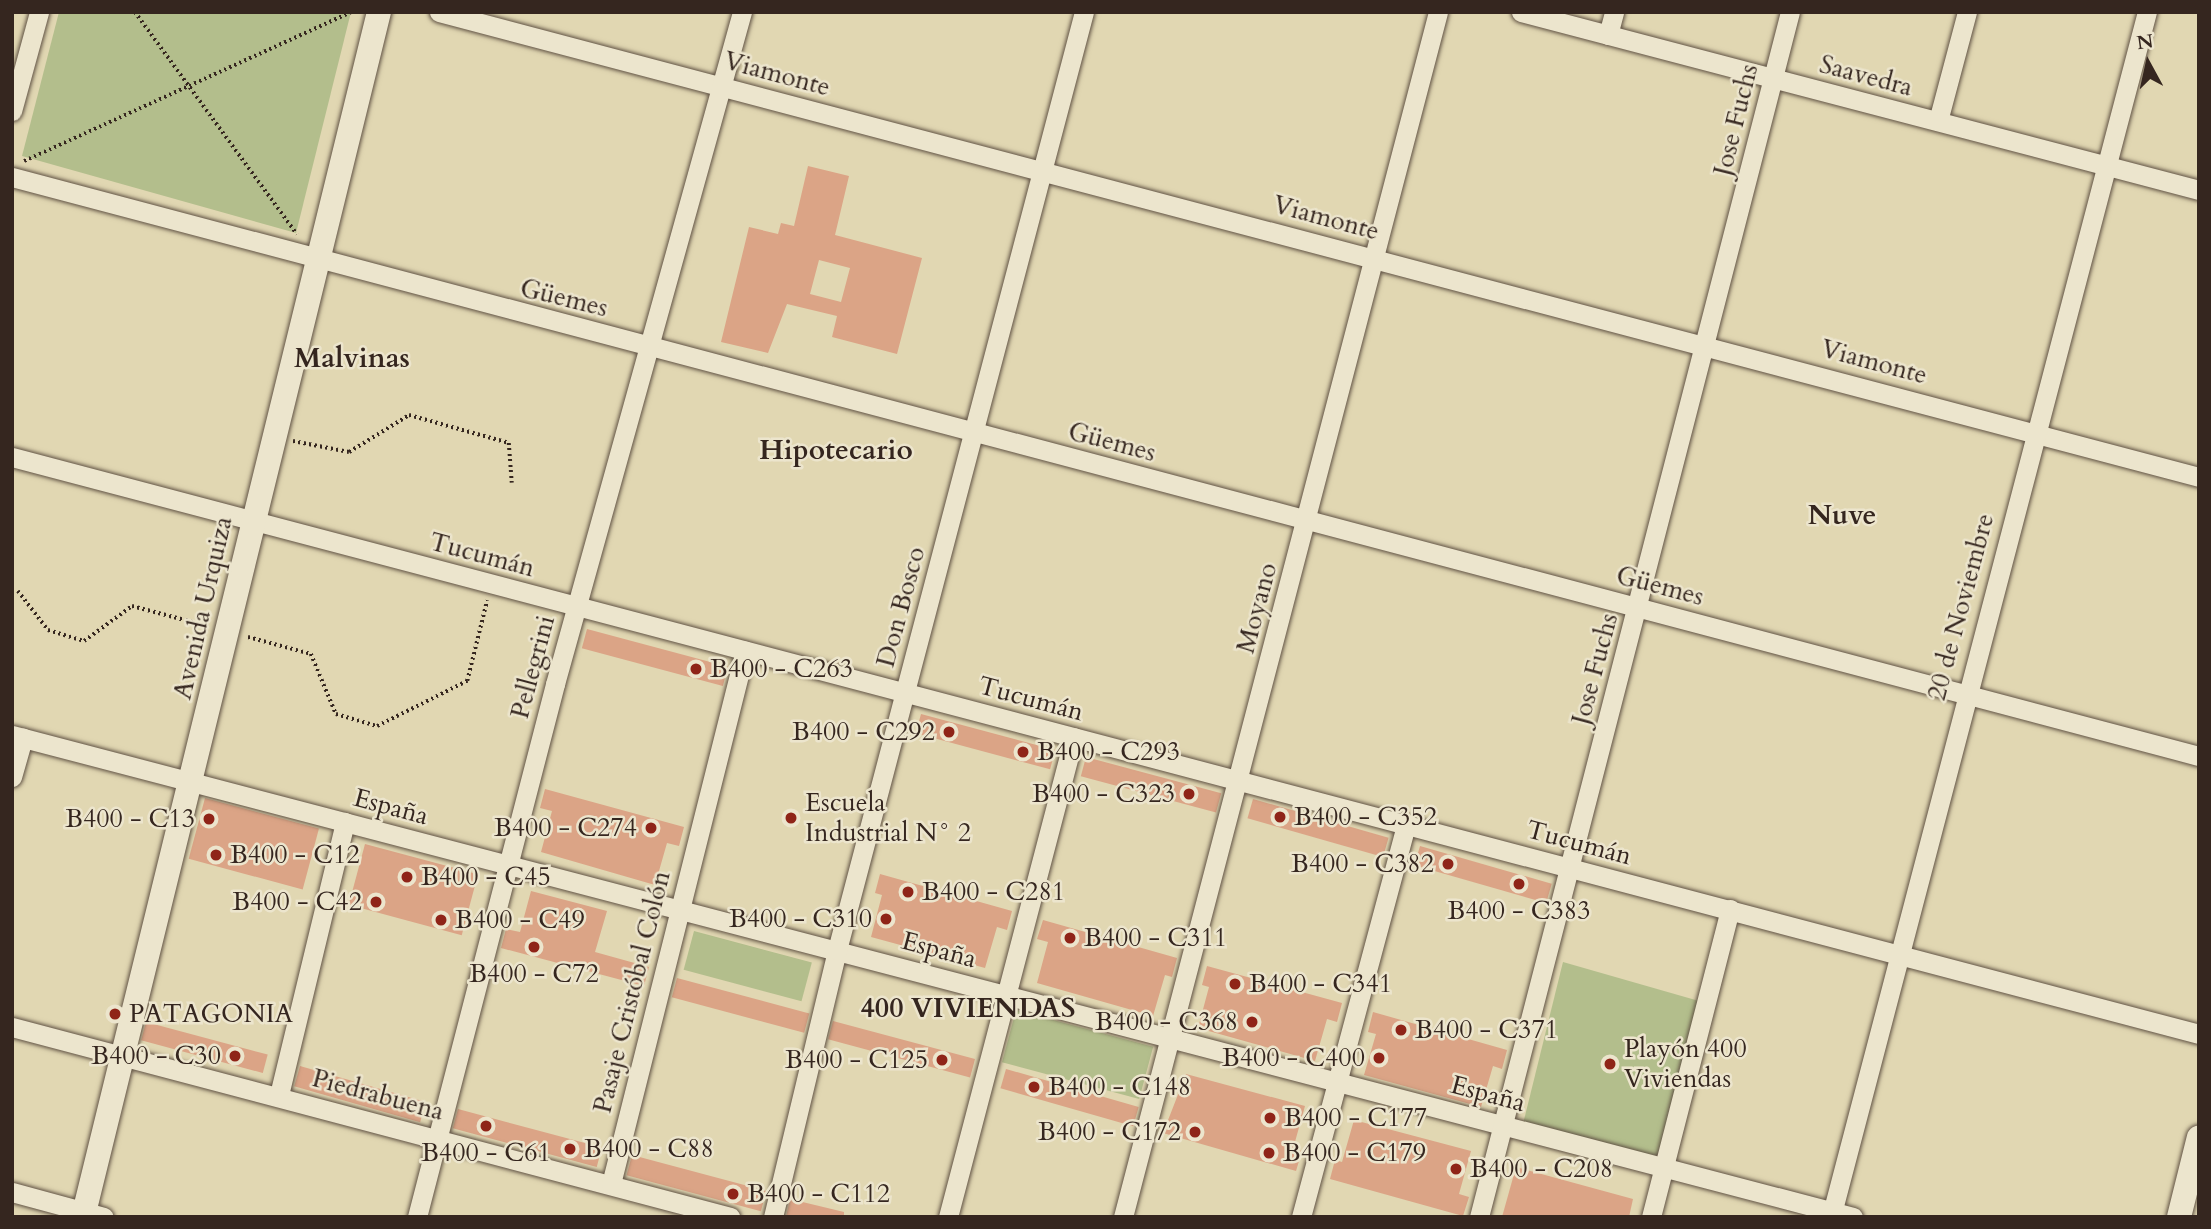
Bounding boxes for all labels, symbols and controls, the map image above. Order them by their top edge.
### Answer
north arrow [2113,28,2183,98]
text: N [2135,28,2155,56]
street label: Viamonte [721,45,833,103]
street label: Saavedra [1816,49,1916,103]
street label: Jose Fuchs [1707,61,1765,179]
street label: Viamonte [1270,189,1382,247]
street label: Güemes [517,272,611,324]
street label: Viamonte [1818,333,1930,391]
district label: Malvinas [294,341,410,375]
street label: Güemes [1065,415,1159,469]
district label: Hipotecario [759,433,913,467]
district label: Nuve [1808,498,1876,532]
street label: 20 de Noviembre [1921,510,2001,704]
street label: Avenida Urquiza [167,514,239,702]
street label: Tucumán [426,526,538,584]
street label: Don Bosco [870,543,932,671]
street label: Moyano [1230,559,1284,657]
street label: Güemes [1613,559,1707,613]
street label: Jose Fuchs [1565,610,1625,728]
street label: Pellegrini [504,612,562,722]
place label: B400 - C263 [710,653,853,685]
marker: B400 - C263 [688,661,704,677]
street label: Tucumán [975,670,1087,728]
place label: B400 - C292 [792,716,935,748]
marker: B400 - C292 [941,724,957,740]
place label: B400 - C293 [1037,736,1180,768]
marker: B400 - C293 [1015,744,1031,760]
place label: B400 - C323 [1032,778,1175,810]
street label: España [350,782,432,832]
marker: B400 - C323 [1181,786,1197,802]
place label: Escuela Industrial N° 2 [805,787,971,848]
place label: B400 - C352 [1294,801,1437,833]
place label: B400 - C13 [65,803,195,835]
marker: B400 - C352 [1272,809,1288,825]
marker: Escuela Industrial N° 2 [783,810,799,826]
marker: B400 - C13 [201,811,217,827]
place label: B400 - C274 [494,812,637,844]
street label: Tucumán [1523,814,1635,872]
marker: B400 - C274 [643,820,659,836]
place label: B400 - C12 [230,839,360,871]
marker: B400 - C12 [208,847,224,863]
place label: B400 - C382 [1291,848,1434,880]
marker: B400 - C382 [1440,856,1456,872]
place label: B400 - C45 [421,861,551,893]
street label: Pasaje Cristóbal Colón [587,868,677,1116]
marker: B400 - C45 [399,869,415,885]
place label: B400 - C281 [922,876,1065,908]
marker: B400 - C383 [1511,876,1527,892]
marker: B400 - C281 [900,884,916,900]
place label: B400 - C42 [232,886,362,918]
marker: B400 - C42 [368,894,384,910]
place label: B400 - C383 [1447,895,1591,927]
place label: B400 - C310 [729,903,872,935]
place label: B400 - C49 [455,904,585,936]
marker: B400 - C310 [878,911,894,927]
marker: B400 - C49 [433,912,449,928]
place label: B400 - C311 [1084,922,1227,954]
street label: España [898,925,980,975]
marker: B400 - C311 [1062,930,1078,946]
marker: B400 - C72 [526,939,542,955]
place label: B400 - C72 [469,958,599,990]
place label: B400 - C341 [1249,968,1392,1000]
marker: B400 - C341 [1227,976,1243,992]
district label: 400 VIVIENDAS [860,991,1076,1025]
place label: PATAGONIA [129,998,293,1030]
marker: PATAGONIA [107,1006,123,1022]
place label: B400 - C368 [1095,1006,1238,1038]
marker: B400 - C368 [1244,1014,1260,1030]
place label: B400 - C371 [1415,1014,1558,1046]
marker: B400 - C371 [1393,1022,1409,1038]
place label: Playón 400 Viviendas [1624,1033,1747,1094]
place label: B400 - C30 [91,1040,221,1072]
place label: B400 - C400 [1222,1042,1365,1074]
place label: B400 - C125 [785,1044,928,1076]
marker: B400 - C30 [227,1048,243,1064]
marker: B400 - C400 [1371,1050,1387,1066]
marker: B400 - C125 [934,1052,950,1068]
marker: Playón 400 Viviendas [1602,1056,1618,1072]
street label: Piedrabuena [309,1062,447,1128]
street label: España [1447,1069,1529,1119]
place label: B400 - C148 [1048,1071,1191,1103]
marker: B400 - C148 [1026,1079,1042,1095]
place label: B400 - C177 [1284,1102,1427,1134]
marker: B400 - C177 [1262,1110,1278,1126]
place label: B400 - C172 [1038,1116,1181,1148]
marker: B400 - C61 [478,1118,494,1134]
marker: B400 - C172 [1187,1124,1203,1140]
place label: B400 - C88 [584,1133,714,1165]
place label: B400 - C61 [421,1137,551,1169]
place label: B400 - C179 [1283,1137,1426,1169]
marker: B400 - C88 [562,1141,578,1157]
marker: B400 - C179 [1261,1145,1277,1161]
place label: B400 - C208 [1470,1153,1613,1185]
marker: B400 - C208 [1448,1161,1464,1177]
place label: B400 - C112 [747,1178,890,1210]
marker: B400 - C112 [725,1186,741,1202]

